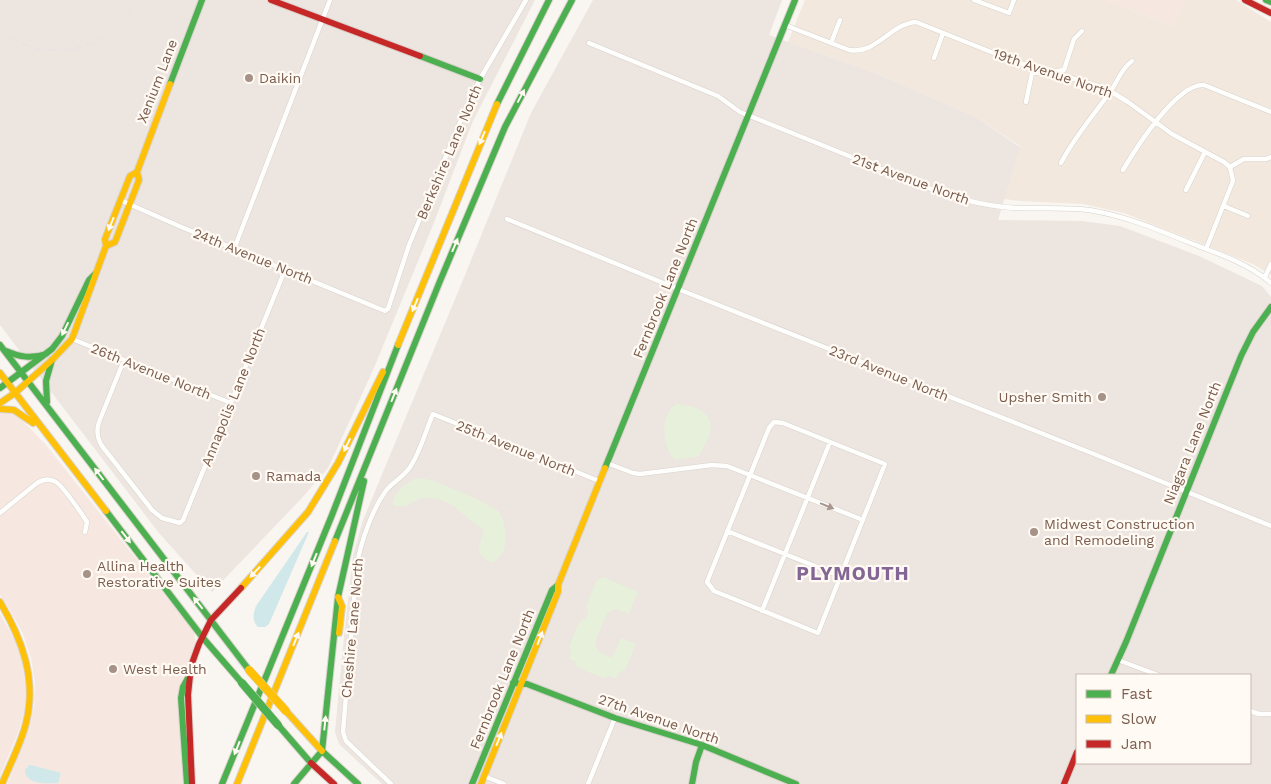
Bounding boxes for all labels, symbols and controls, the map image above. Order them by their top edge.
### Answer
street label: Xenium Lane [134,37,180,125]
street label: 19th Avenue North [991,45,1115,101]
place label: Daikin [259,70,301,86]
marker: Daikin [243,72,255,84]
street label: Berkshire Lane North [413,82,485,222]
one-way arrow [517,89,525,104]
one-way arrow [478,131,486,146]
street label: 21st Avenue North [850,150,972,208]
street label: Fernbrook Lane North [630,216,700,360]
one-way arrow [107,217,115,232]
street label: 24th Avenue North [191,225,315,287]
one-way arrow [451,237,459,252]
one-way arrow [410,298,418,312]
one-way arrow [61,322,69,336]
street label: Annapolis Lane North [198,325,268,469]
street label: 26th Avenue North [89,340,213,402]
street label: 23rd Avenue North [827,342,951,404]
street label: Niagara Lane North [1160,379,1224,507]
one-way arrow [390,387,398,402]
place label: Upsher Smith [999,389,1092,405]
marker: Upsher Smith [1096,391,1108,403]
street label: 25th Avenue North [454,417,578,479]
one-way arrow [343,438,351,452]
one-way arrow [94,467,104,481]
place label: Ramada [266,468,321,484]
marker: Ramada [250,470,262,482]
one-way arrow [820,502,835,510]
place label: Midwest Construction and Remodeling [1044,516,1195,548]
marker: Midwest Construction and Remodeling [1028,526,1040,538]
one-way arrow [121,531,131,544]
one-way arrow [309,553,317,567]
street label: Cheshire Lane North [338,557,366,699]
place label: Allina Health Restorative Suites [97,558,221,590]
district label: PLYMOUTH [796,562,910,585]
one-way arrow [249,566,261,578]
marker: Allina Health Restorative Suites [81,568,93,580]
one-way arrow [193,596,203,610]
street label: Fernbrook Lane North [467,607,537,751]
one-way arrow [292,631,300,646]
one-way arrow [537,631,545,645]
place label: West Health [123,661,207,677]
marker: West Health [107,663,119,675]
legend [1076,674,1251,764]
text: Fast [1121,685,1153,703]
street label: 27th Avenue North [596,691,722,747]
text: Slow [1121,710,1157,728]
one-way arrow [321,715,329,731]
one-way arrow [495,731,503,746]
text: Jam [1121,735,1152,753]
one-way arrow [233,740,241,755]

